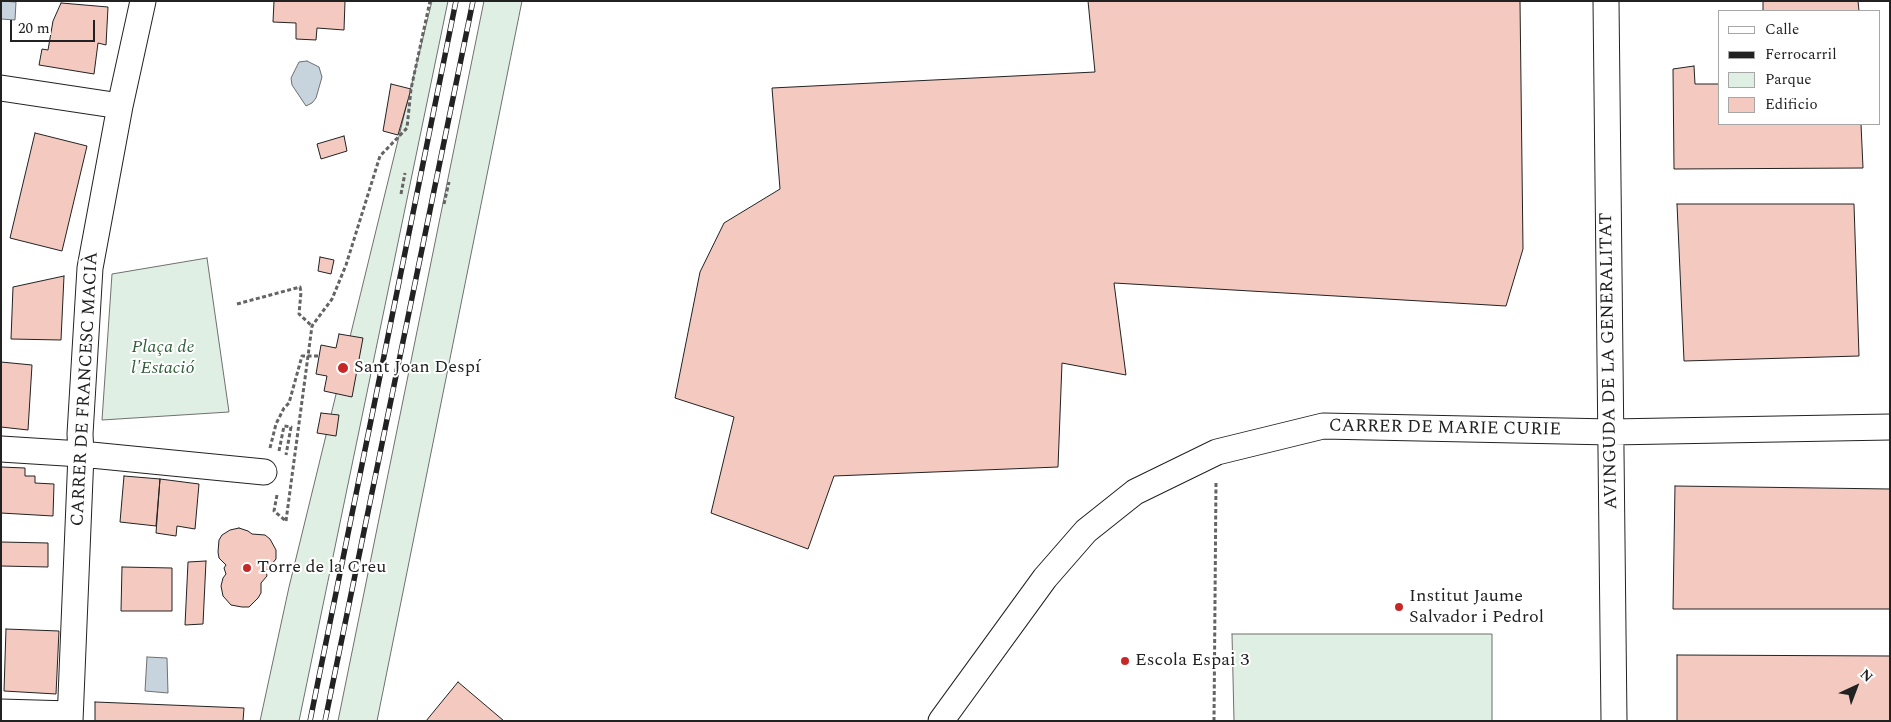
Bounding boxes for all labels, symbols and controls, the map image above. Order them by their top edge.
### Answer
scale bar [12,10,98,42]
legend [1718,10,1881,125]
text: 20 m [18,17,50,40]
text: Calle [1765,18,1799,41]
text: Ferrocarril [1765,43,1837,66]
text: Parque [1765,68,1812,91]
text: Edificio [1765,93,1818,116]
street label: AVINGUDA DE LA GENERALITAT [1597,212,1623,510]
street label: CARRER DE FRANCESC MACIÀ [68,251,104,527]
park label: Plaça de l'Estació [131,337,195,379]
place label: Sant Joan Despí [354,357,481,379]
marker: Sant Joan Despí [336,361,350,375]
street label: CARRER DE MARIE CURIE [1329,416,1561,442]
place label: Torre de la Creu [257,557,386,579]
marker: Torre de la Creu [241,562,253,574]
place label: Institut Jaume Salvador i Pedrol [1409,586,1544,628]
marker: Institut Jaume Salvador i Pedrol [1393,601,1405,613]
place label: Escola Espai 3 [1135,650,1249,672]
marker: Escola Espai 3 [1119,655,1131,667]
north arrow [1831,662,1881,712]
text: N [1855,664,1878,687]

